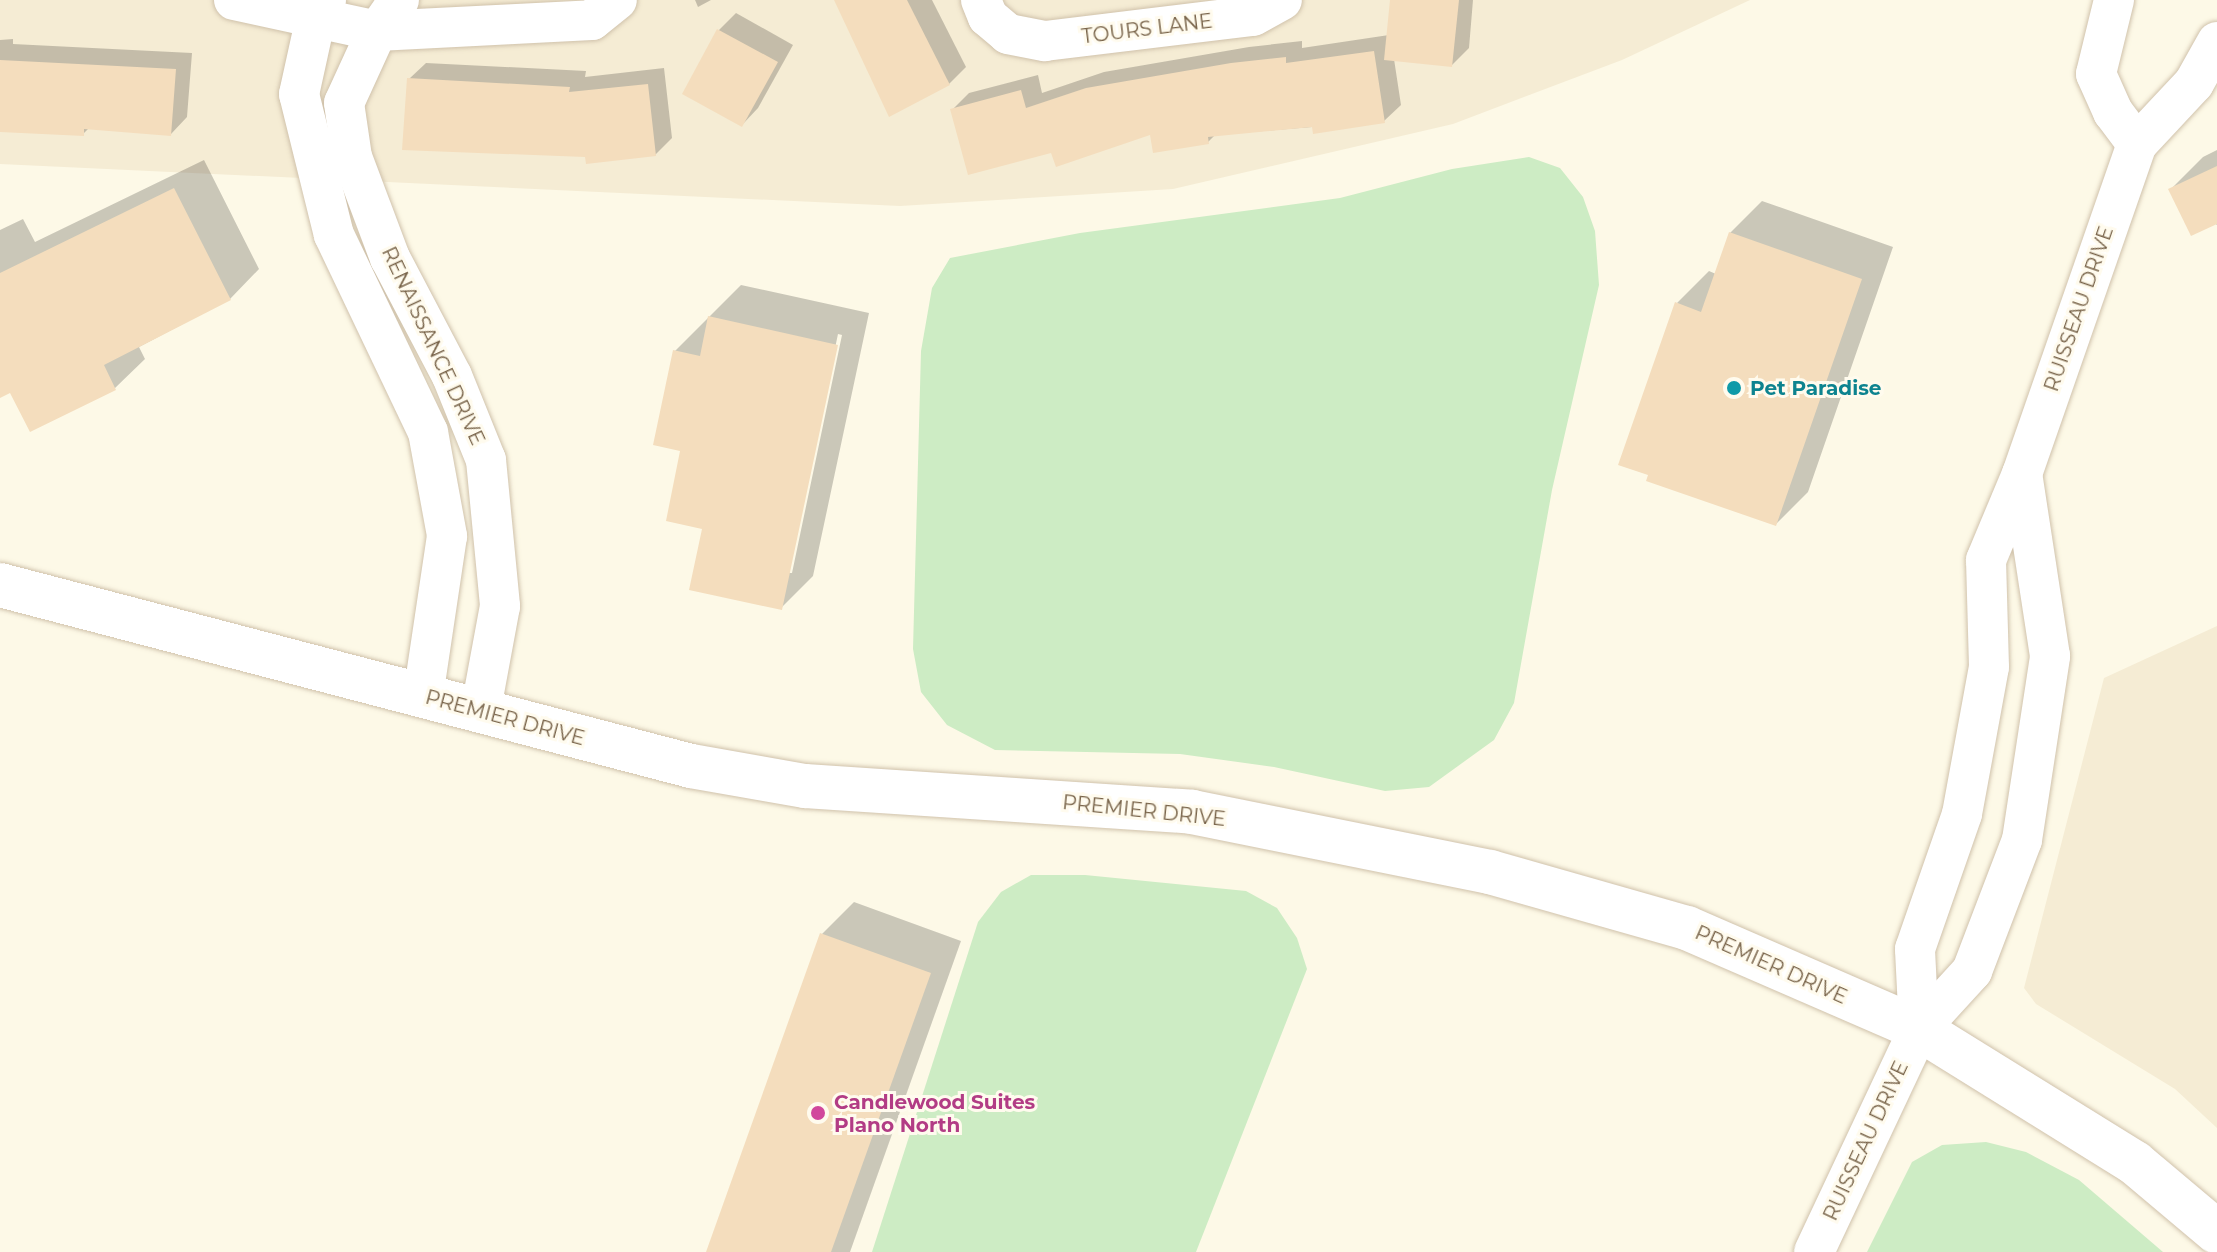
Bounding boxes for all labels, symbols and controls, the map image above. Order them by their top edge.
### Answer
street label: TOURS LANE [1080,9,1214,49]
street label: RUISSEAU DRIVE [2039,223,2119,395]
street label: RENAISSANCE DRIVE [376,243,490,449]
place label: Pet Paradise [1750,376,1881,400]
marker: Pet Paradise [1725,379,1743,397]
street label: PREMIER DRIVE [423,685,587,751]
street label: PREMIER DRIVE [1061,790,1227,832]
street label: PREMIER DRIVE [1691,921,1851,1009]
street label: RUISSEAU DRIVE [1819,1057,1913,1225]
place label: Candlewood Suites Plano North [834,1090,1035,1137]
marker: Candlewood Suites Plano North [809,1104,827,1122]

